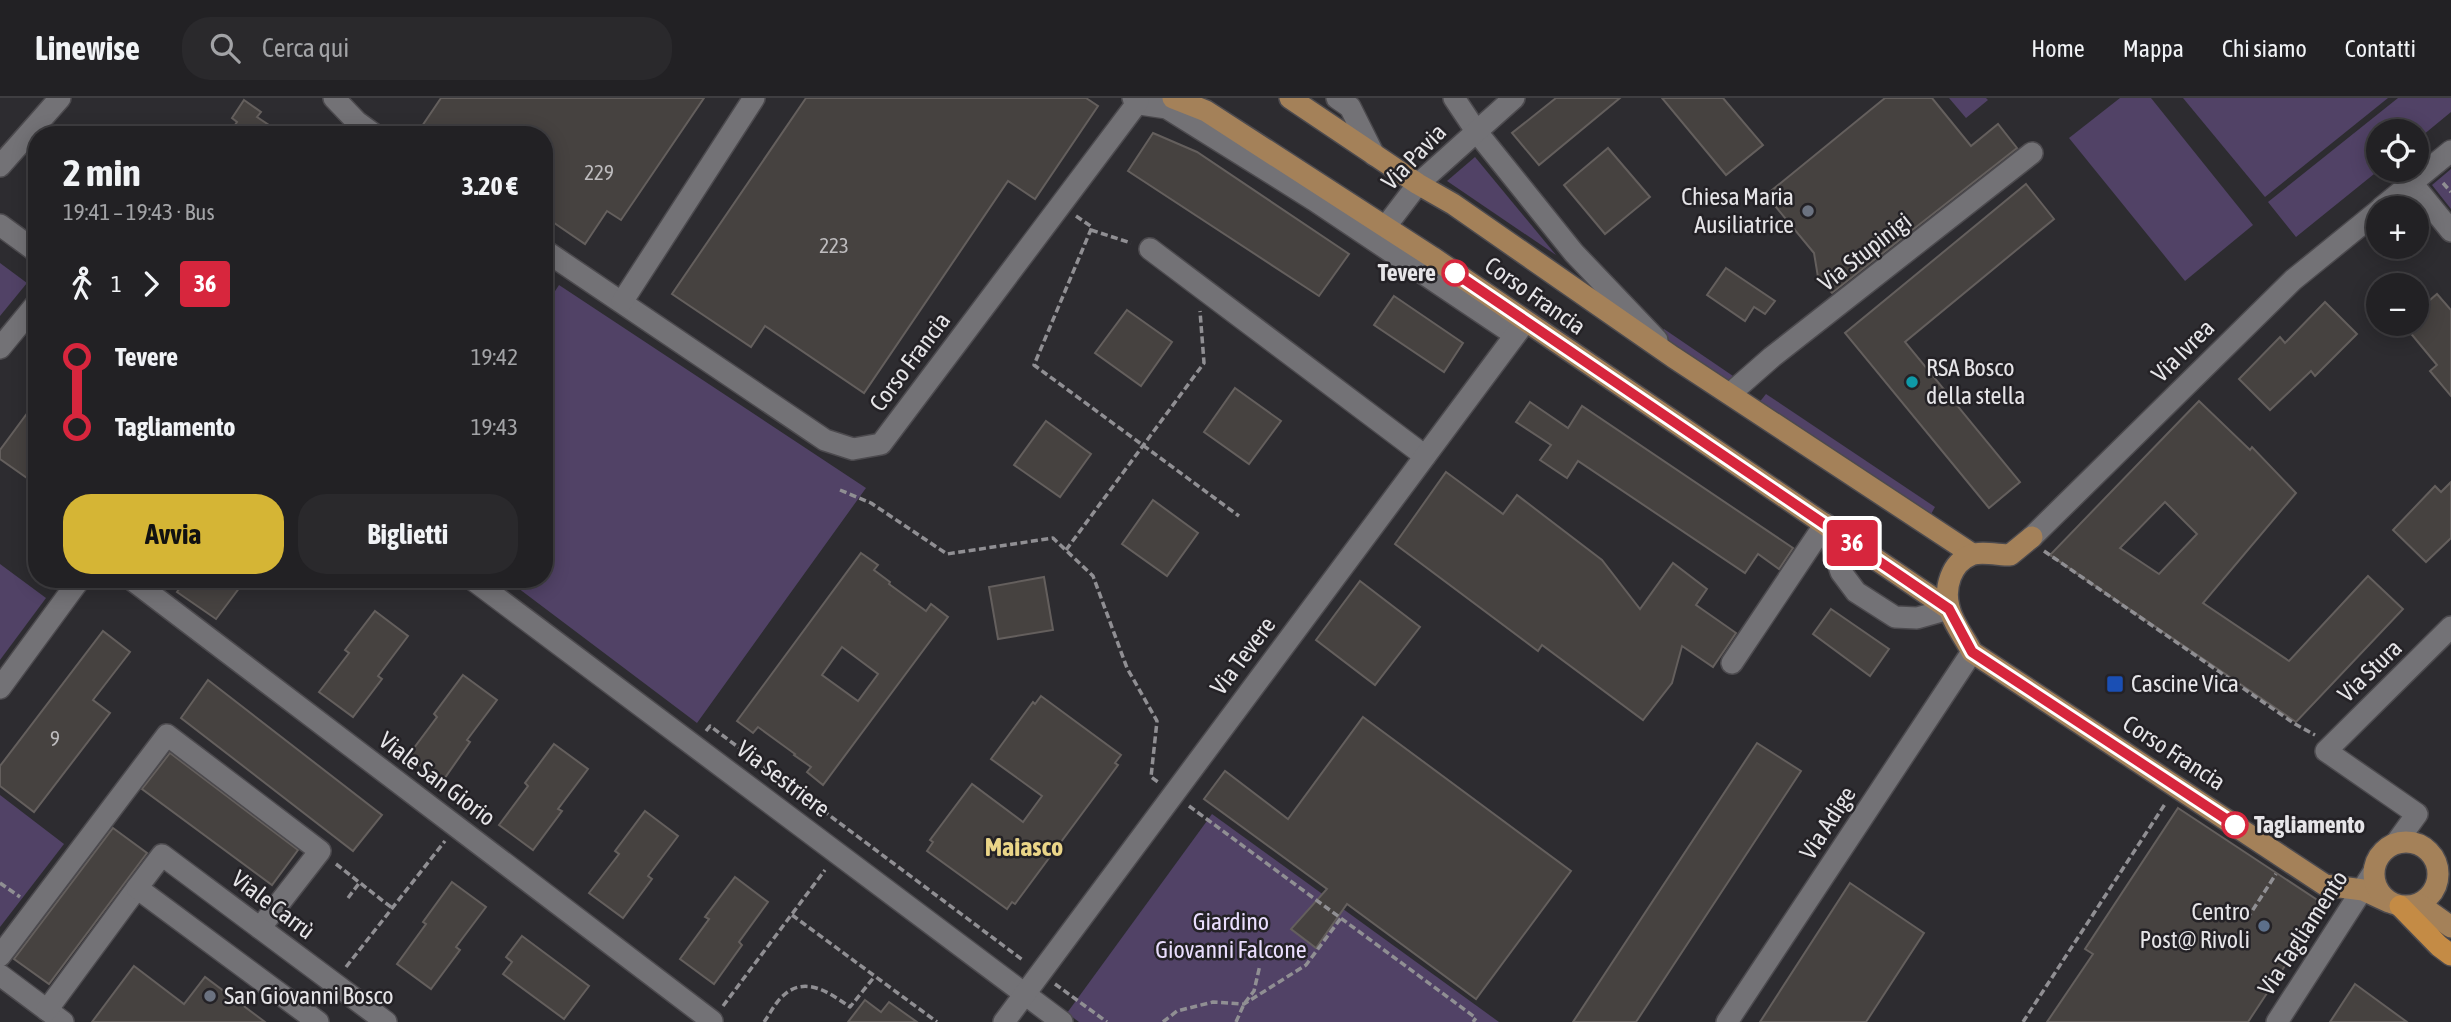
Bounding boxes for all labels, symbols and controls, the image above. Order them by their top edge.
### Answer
search box [182,17,672,80]
text: Linewise [35,29,140,67]
icon: search [206,29,244,67]
text: Cerca qui [262,33,349,63]
text: Home [2031,35,2085,62]
text: Mappa [2123,35,2184,62]
text: Chi siamo [2222,35,2307,62]
text: Contatti [2345,35,2416,62]
street label: Via Pavia [1376,118,1451,195]
map controls [2366,119,2429,336]
button: locate [2366,119,2429,182]
text: 2 min [63,151,141,194]
house number: 229 [584,160,614,184]
text: 3.20 € [461,171,518,201]
place label: Chiesa Maria Ausiliatrice [1681,183,1794,238]
button: + [2366,196,2429,259]
text: 19:41 – 19:43 · Bus [63,199,215,225]
marker: Chiesa Maria Ausiliatrice [1800,203,1816,219]
street label: Via Stupinigi [1813,207,1916,296]
house number: 223 [819,233,849,257]
street label: Corso Francia [1480,251,1591,340]
place label: Tevere [1378,259,1436,286]
marker: Tevere [1442,260,1468,286]
icon: walk [63,265,101,303]
icon: forward [132,265,170,303]
text: 36 [194,270,216,297]
text: 1 [111,271,122,297]
button: − [2366,273,2429,336]
street label: Corso Francia [864,307,955,416]
street label: Via Ivrea [2146,314,2219,387]
text: Tevere [115,342,178,372]
text: 19:42 [471,344,518,370]
place label: RSA Bosco della stella [1926,354,2025,409]
marker: RSA Bosco della stella [1904,374,1920,390]
text: Tagliamento [115,412,235,442]
text: 19:43 [471,414,518,440]
button: Avvia [63,494,284,574]
button: Biglietti [298,494,518,574]
line badge: 36 [1820,520,1884,566]
text: 36 [1841,529,1863,556]
street label: Via Tevere [1205,612,1280,700]
street label: Via Stura [2332,634,2407,707]
place label: Cascine Vica [2131,670,2239,697]
marker: Cascine Vica [2105,674,2125,694]
street label: Corso Francia [2118,710,2230,796]
house number: 9 [50,726,60,750]
street label: Viale San Giorio [374,726,501,831]
street label: Via Sestriere [731,735,835,822]
street label: Via Adige [1794,781,1861,864]
place label: Tagliamento [2254,811,2365,838]
marker: Tagliamento [2222,812,2248,838]
district label: Maiasco [985,832,1063,862]
street label: Viale Carrù [227,865,320,944]
street label: Via Tagliamento [2252,865,2353,1000]
place label: Centro Post@ Rivoli [2139,898,2250,953]
park label: Giardino Giovanni Falcone [1155,908,1307,963]
marker: Centro Post@ Rivoli [2256,918,2272,934]
place label: San Giovanni Bosco [224,982,394,1009]
marker: San Giovanni Bosco [202,988,218,1004]

